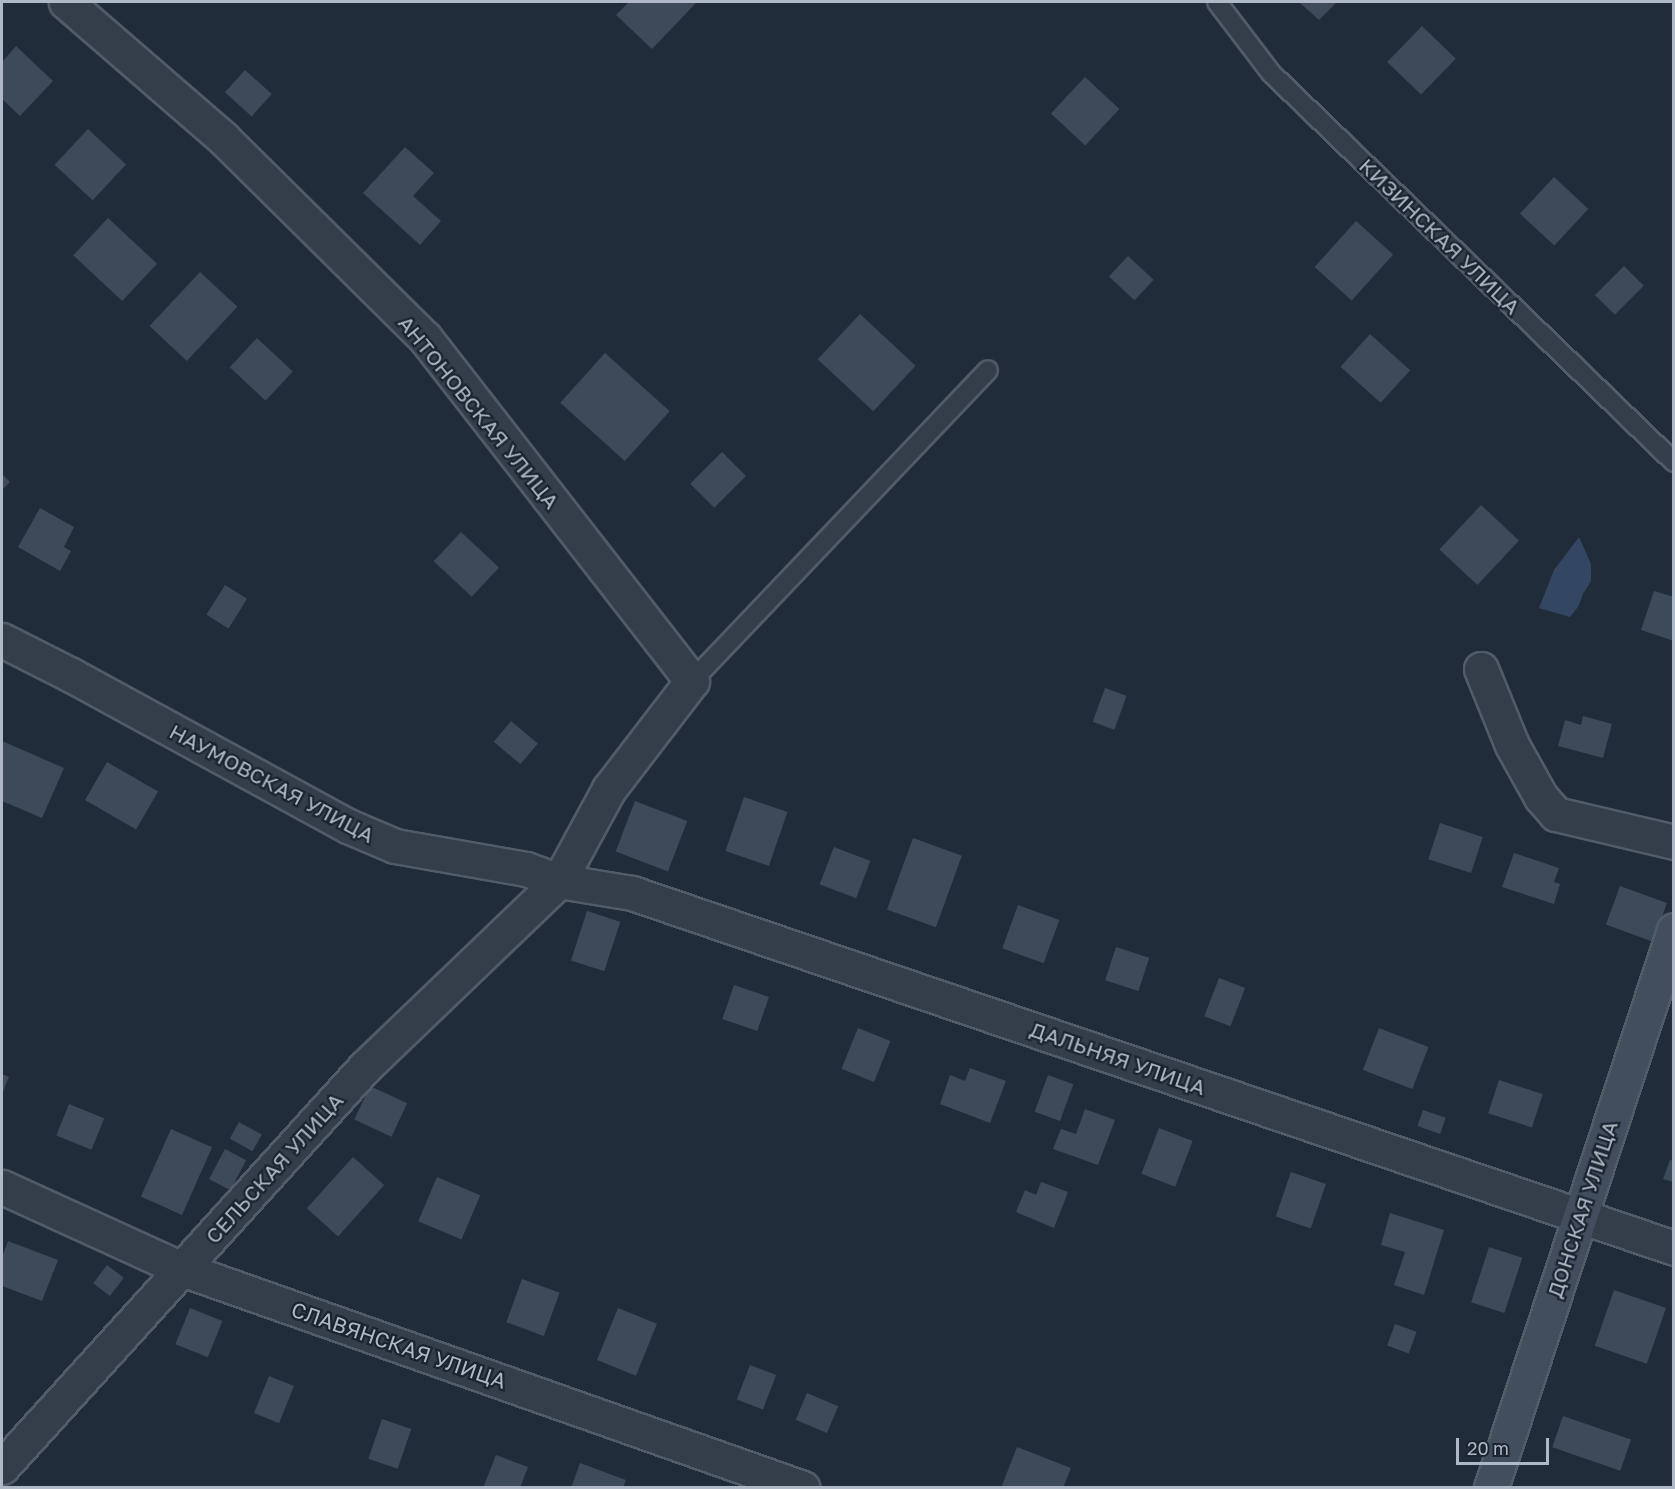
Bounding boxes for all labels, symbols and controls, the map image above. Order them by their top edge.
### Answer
street label: КИЗИНСКАЯ УЛИЦА [1354,153,1526,319]
street label: АНТОНОВСКАЯ УЛИЦА [393,310,565,514]
street label: НАУМОВСКАЯ УЛИЦА [165,718,379,848]
street label: ДАЛЬНЯЯ УЛИЦА [1027,1016,1209,1100]
street label: СЕЛЬСКАЯ УЛИЦА [200,1088,348,1248]
street label: ДОНСКАЯ УЛИЦА [1542,1117,1622,1301]
street label: СЛАВЯНСКАЯ УЛИЦА [288,1296,510,1394]
scale bar [1459,1426,1552,1464]
text: 20 m [1467,1437,1509,1459]

